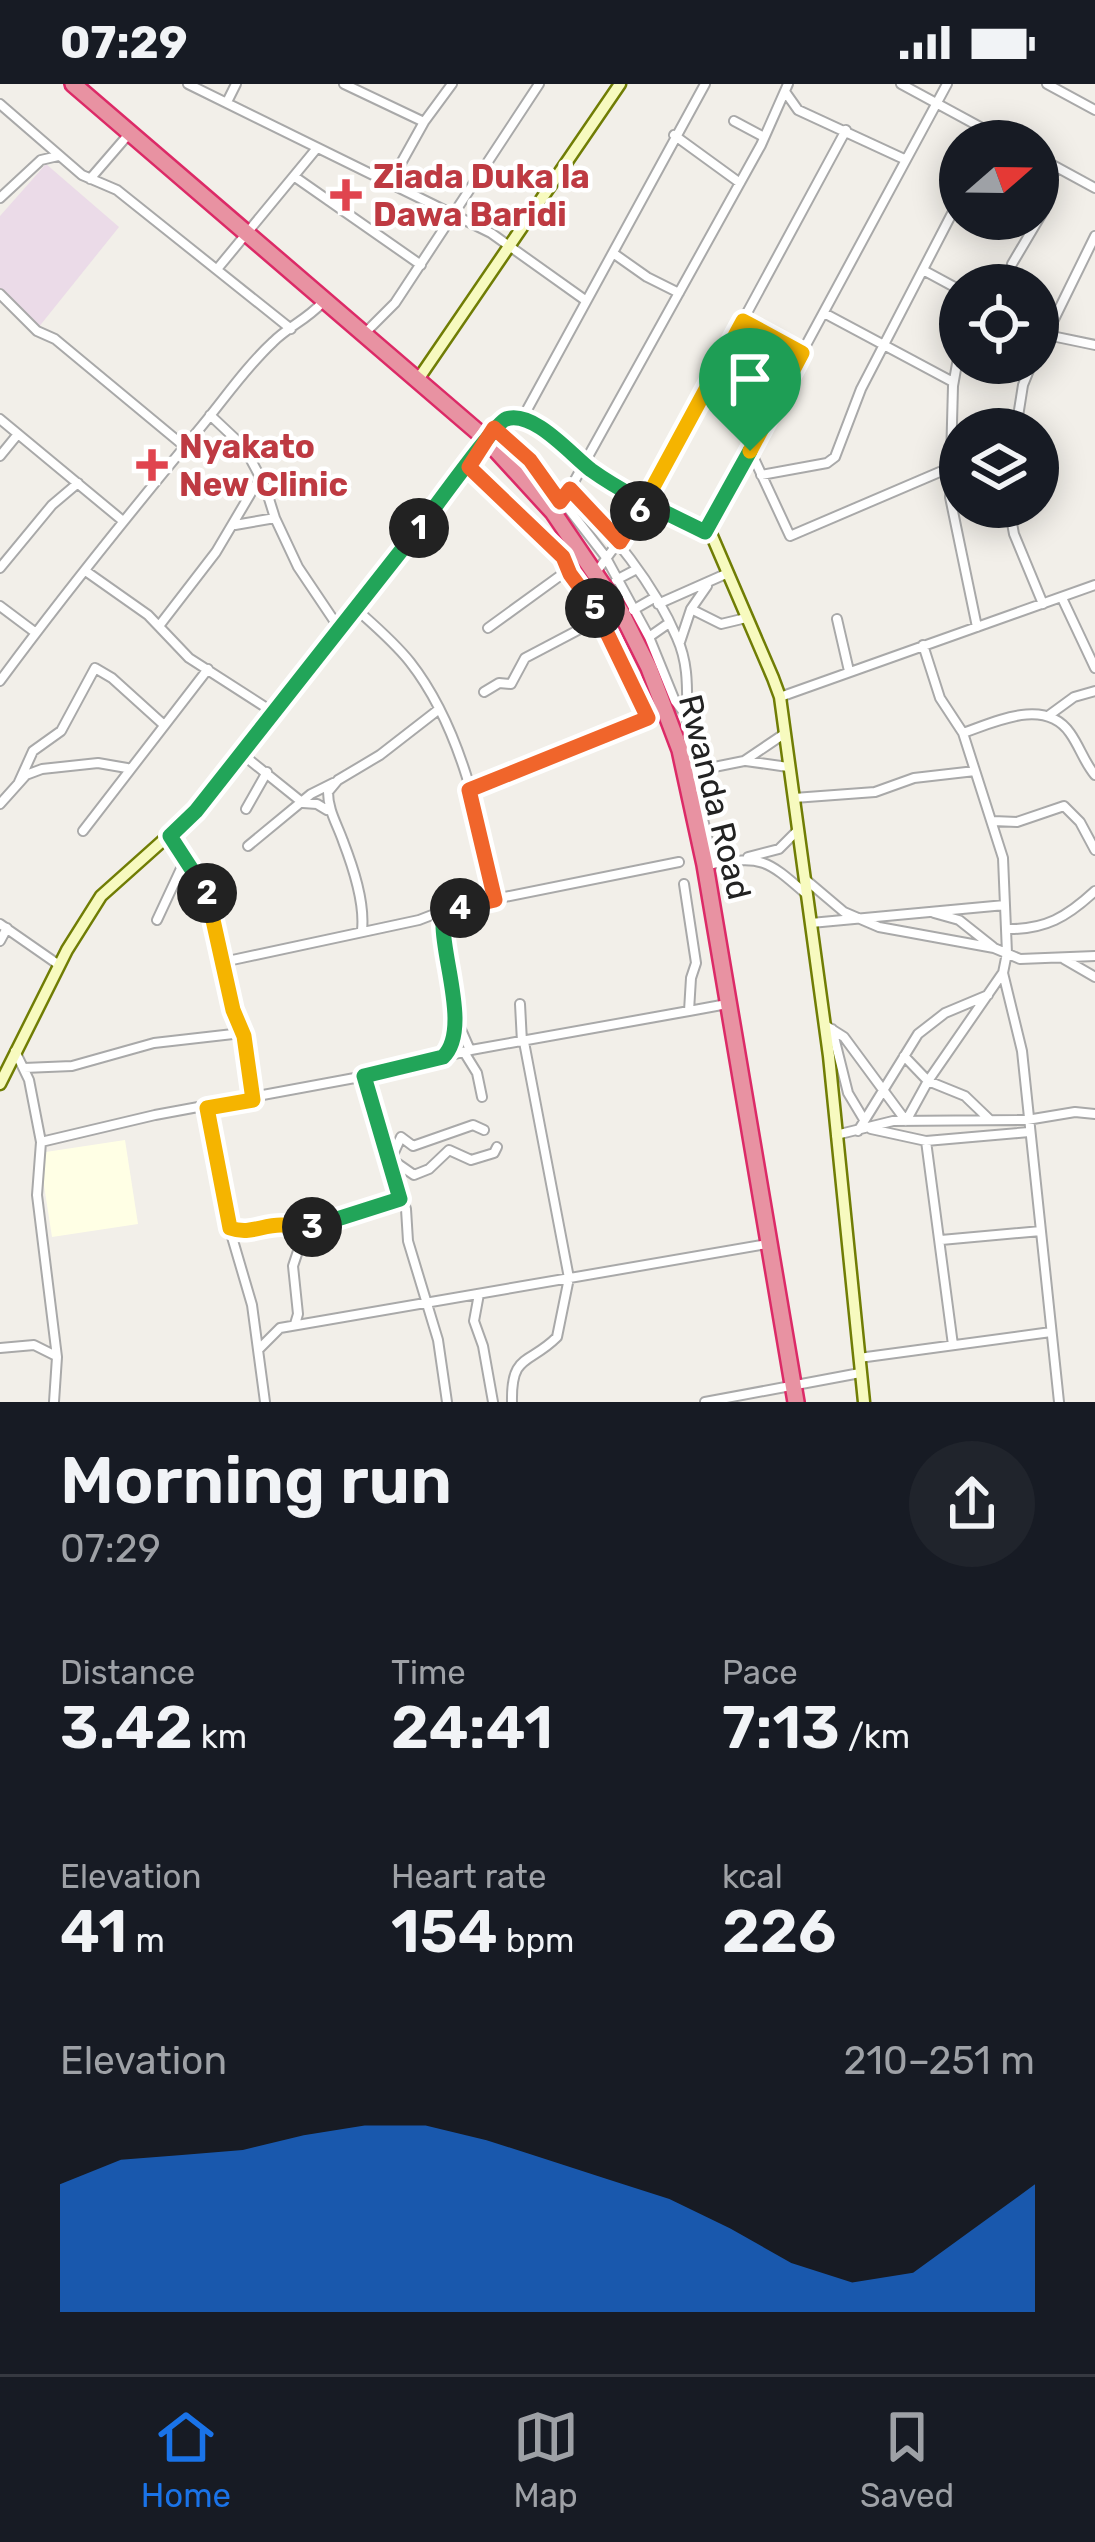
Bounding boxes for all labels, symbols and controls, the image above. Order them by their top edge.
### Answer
text: 07:29 [60,16,188,69]
north arrow [939,120,1059,240]
map controls [939,120,1059,528]
place label: Ziada Duka la Dawa Baridi [373,157,590,234]
marker: Ziada Duka la Dawa Baridi [330,179,362,211]
button: locate [939,264,1059,384]
pin [699,328,801,451]
icon: arrive [717,346,783,412]
button: layers [939,408,1059,528]
place label: Nyakato New Clinic [179,427,348,504]
marker: Nyakato New Clinic [136,449,168,481]
pin: 6 [610,481,670,541]
text: 6 [629,491,651,530]
pin: 1 [389,498,449,558]
text: 1 [411,508,427,547]
pin: 5 [565,578,625,638]
text: 5 [584,588,606,627]
street label: Rwanda Road [671,690,759,904]
pin: 2 [177,863,237,923]
text: 2 [196,873,218,912]
pin: 4 [430,878,490,938]
text: 4 [449,888,471,927]
pin: 3 [282,1197,342,1257]
text: 3 [301,1207,323,1246]
text: Morning run [60,1441,452,1520]
button: share [909,1441,1035,1567]
text: 07:29 [60,1526,161,1572]
text: Distance [60,1653,195,1692]
text: Time [391,1653,466,1692]
text: Pace [722,1653,798,1692]
text: 3.42 [60,1692,193,1763]
text: 24:41 [391,1692,553,1763]
text: 7:13 [722,1692,840,1763]
text: km [193,1717,247,1756]
text: /km [840,1717,910,1756]
text: Elevation [60,1857,201,1896]
text: Heart rate [391,1857,547,1896]
text: kcal [722,1857,783,1896]
text: 41 [60,1896,127,1967]
text: 154 [391,1896,498,1967]
text: 226 [722,1896,836,1967]
text: m [127,1921,165,1960]
text: bpm [498,1921,574,1960]
text: Elevation [60,2038,227,2084]
text: 210–251 m [843,2038,1035,2084]
tab: Home [141,2404,231,2515]
tab: Map [513,2404,579,2515]
tab: Saved [860,2404,954,2515]

